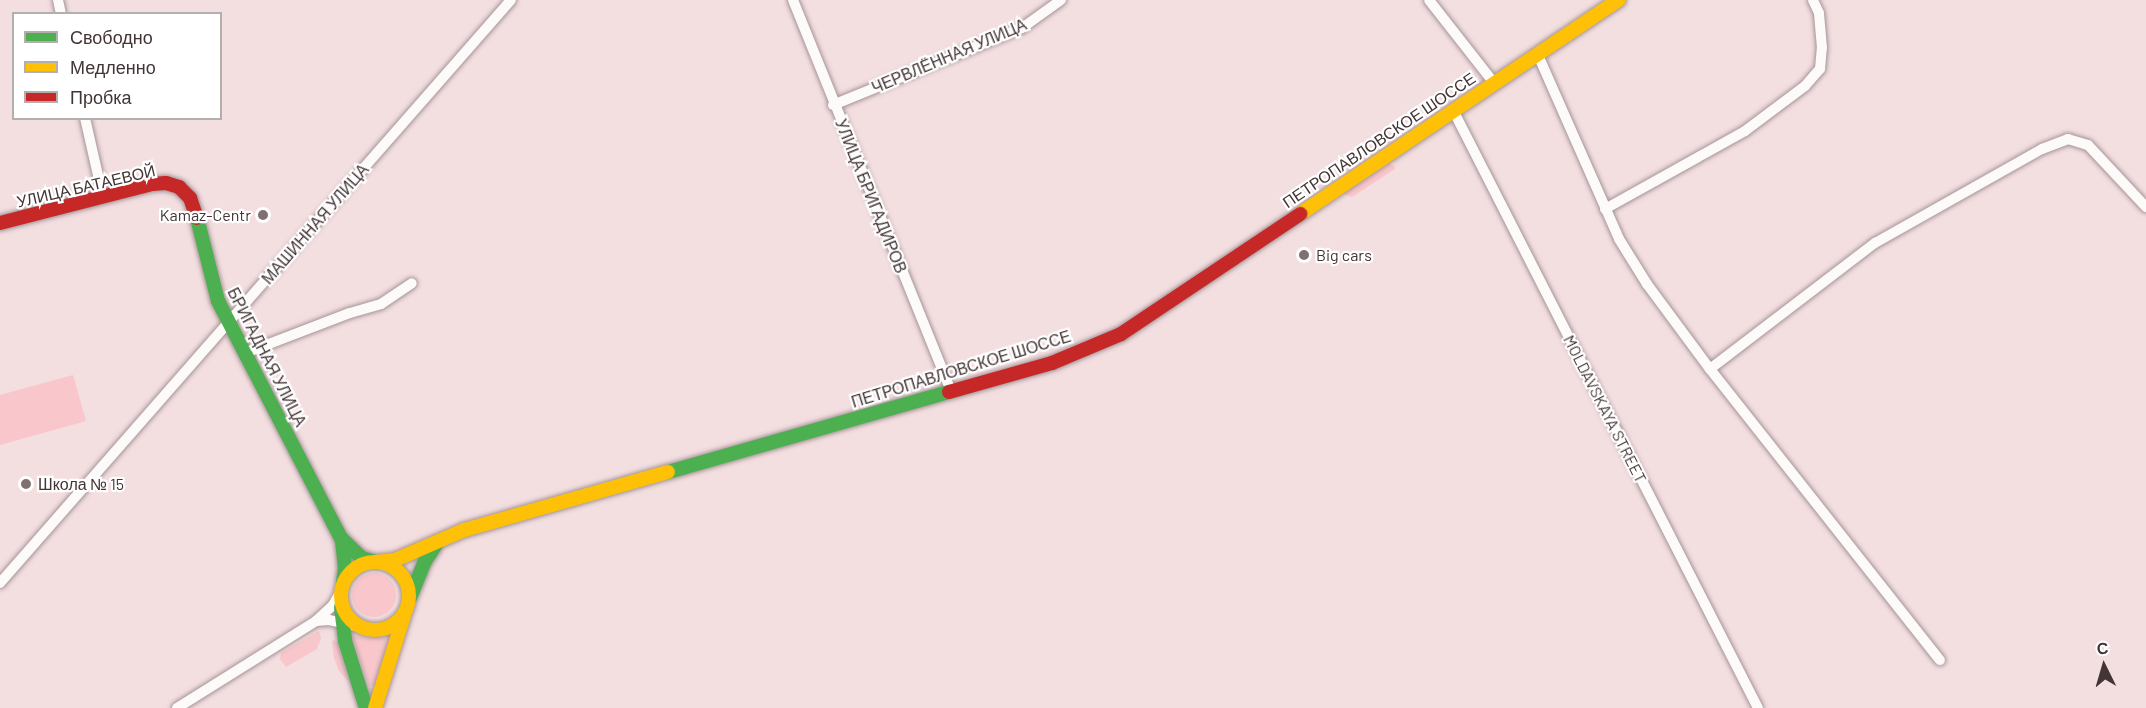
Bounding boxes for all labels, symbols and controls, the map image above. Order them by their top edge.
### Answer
legend [12,12,222,120]
street label: ЧЕРВЛЁННАЯ УЛИЦА [869,15,1029,97]
text: Свободно [70,26,153,48]
text: Медленно [70,56,156,78]
street label: ПЕТРОПАВЛОВСКОЕ ШОССЕ [1279,68,1479,212]
text: Пробка [70,86,132,108]
street label: УЛИЦА БРИГАДИРОВ [831,116,911,276]
street label: МАШИННАЯ УЛИЦА [258,160,372,288]
street label: УЛИЦА БАТАЕВОЙ [15,161,157,211]
place label: Kamaz-Centr [160,205,251,225]
marker: Kamaz-Centr [256,208,270,222]
place label: Big cars [1316,245,1372,265]
marker: Big cars [1297,248,1311,262]
street label: БРИГАДНАЯ УЛИЦА [224,284,310,430]
street label: ПЕТРОПАВЛОВСКОЕ ШОССЕ [849,326,1073,412]
street label: MOLDAVSKAYA STREET [1559,332,1651,486]
place label: Школа № 15 [38,474,124,494]
marker: Школа № 15 [19,477,33,491]
north arrow [2074,636,2134,696]
text: С [2096,638,2109,658]

